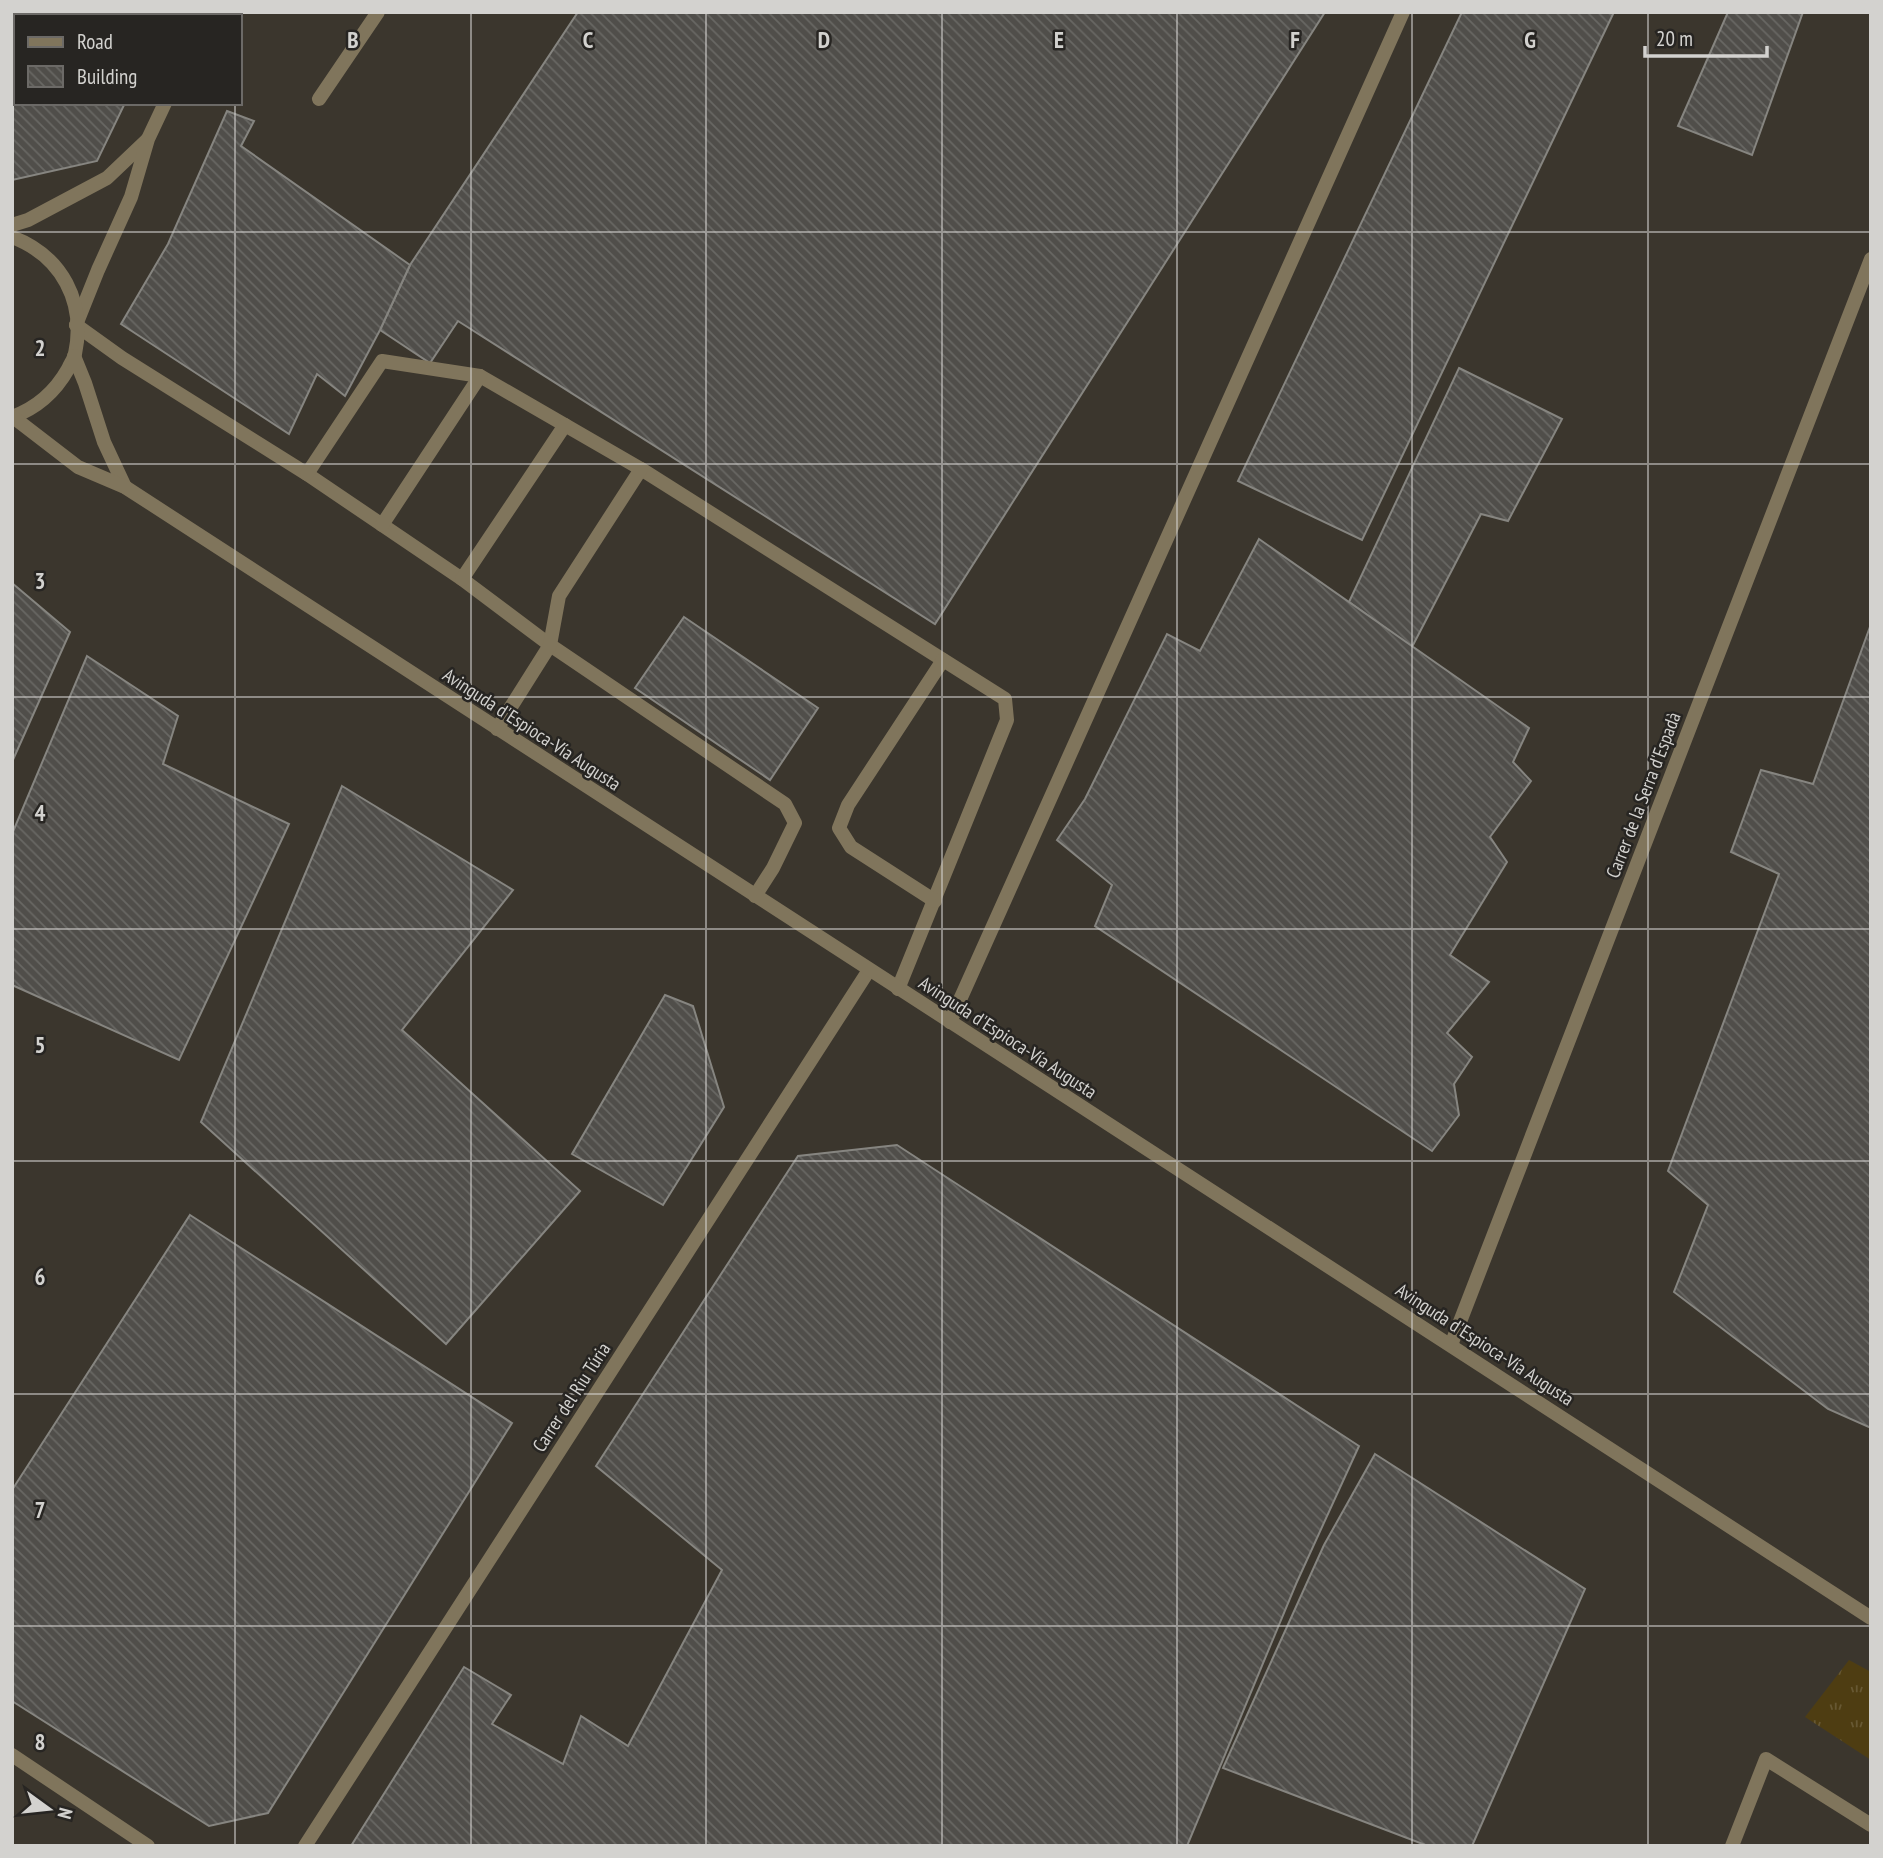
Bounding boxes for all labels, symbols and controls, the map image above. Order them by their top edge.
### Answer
legend [14,14,242,105]
scale bar [1645,14,1768,58]
text: B [347,25,359,54]
text: C [583,25,594,54]
text: D [818,25,830,54]
text: E [1054,25,1064,54]
text: F [1290,25,1300,54]
text: G [1524,25,1536,54]
text: 20 m [1656,25,1693,52]
text: Road [77,28,113,55]
text: Building [77,63,137,90]
text: 2 [35,333,46,362]
text: 3 [35,566,46,595]
street label: Avinguda d'Espioca-Vía Augusta [438,662,626,796]
street label: Carrer de la Serra d'Espadà [1600,709,1686,881]
text: 4 [35,798,46,827]
street label: Avinguda d'Espioca-Vía Augusta [914,970,1102,1104]
text: 5 [35,1030,46,1059]
text: 6 [35,1262,46,1291]
street label: Avinguda d'Espioca-Vía Augusta [1391,1277,1579,1411]
street label: Carrer del Riu Túria [527,1338,615,1456]
text: 7 [35,1495,46,1524]
text: 8 [35,1727,46,1756]
north arrow [14,1774,84,1844]
text: N [53,1805,78,1821]

